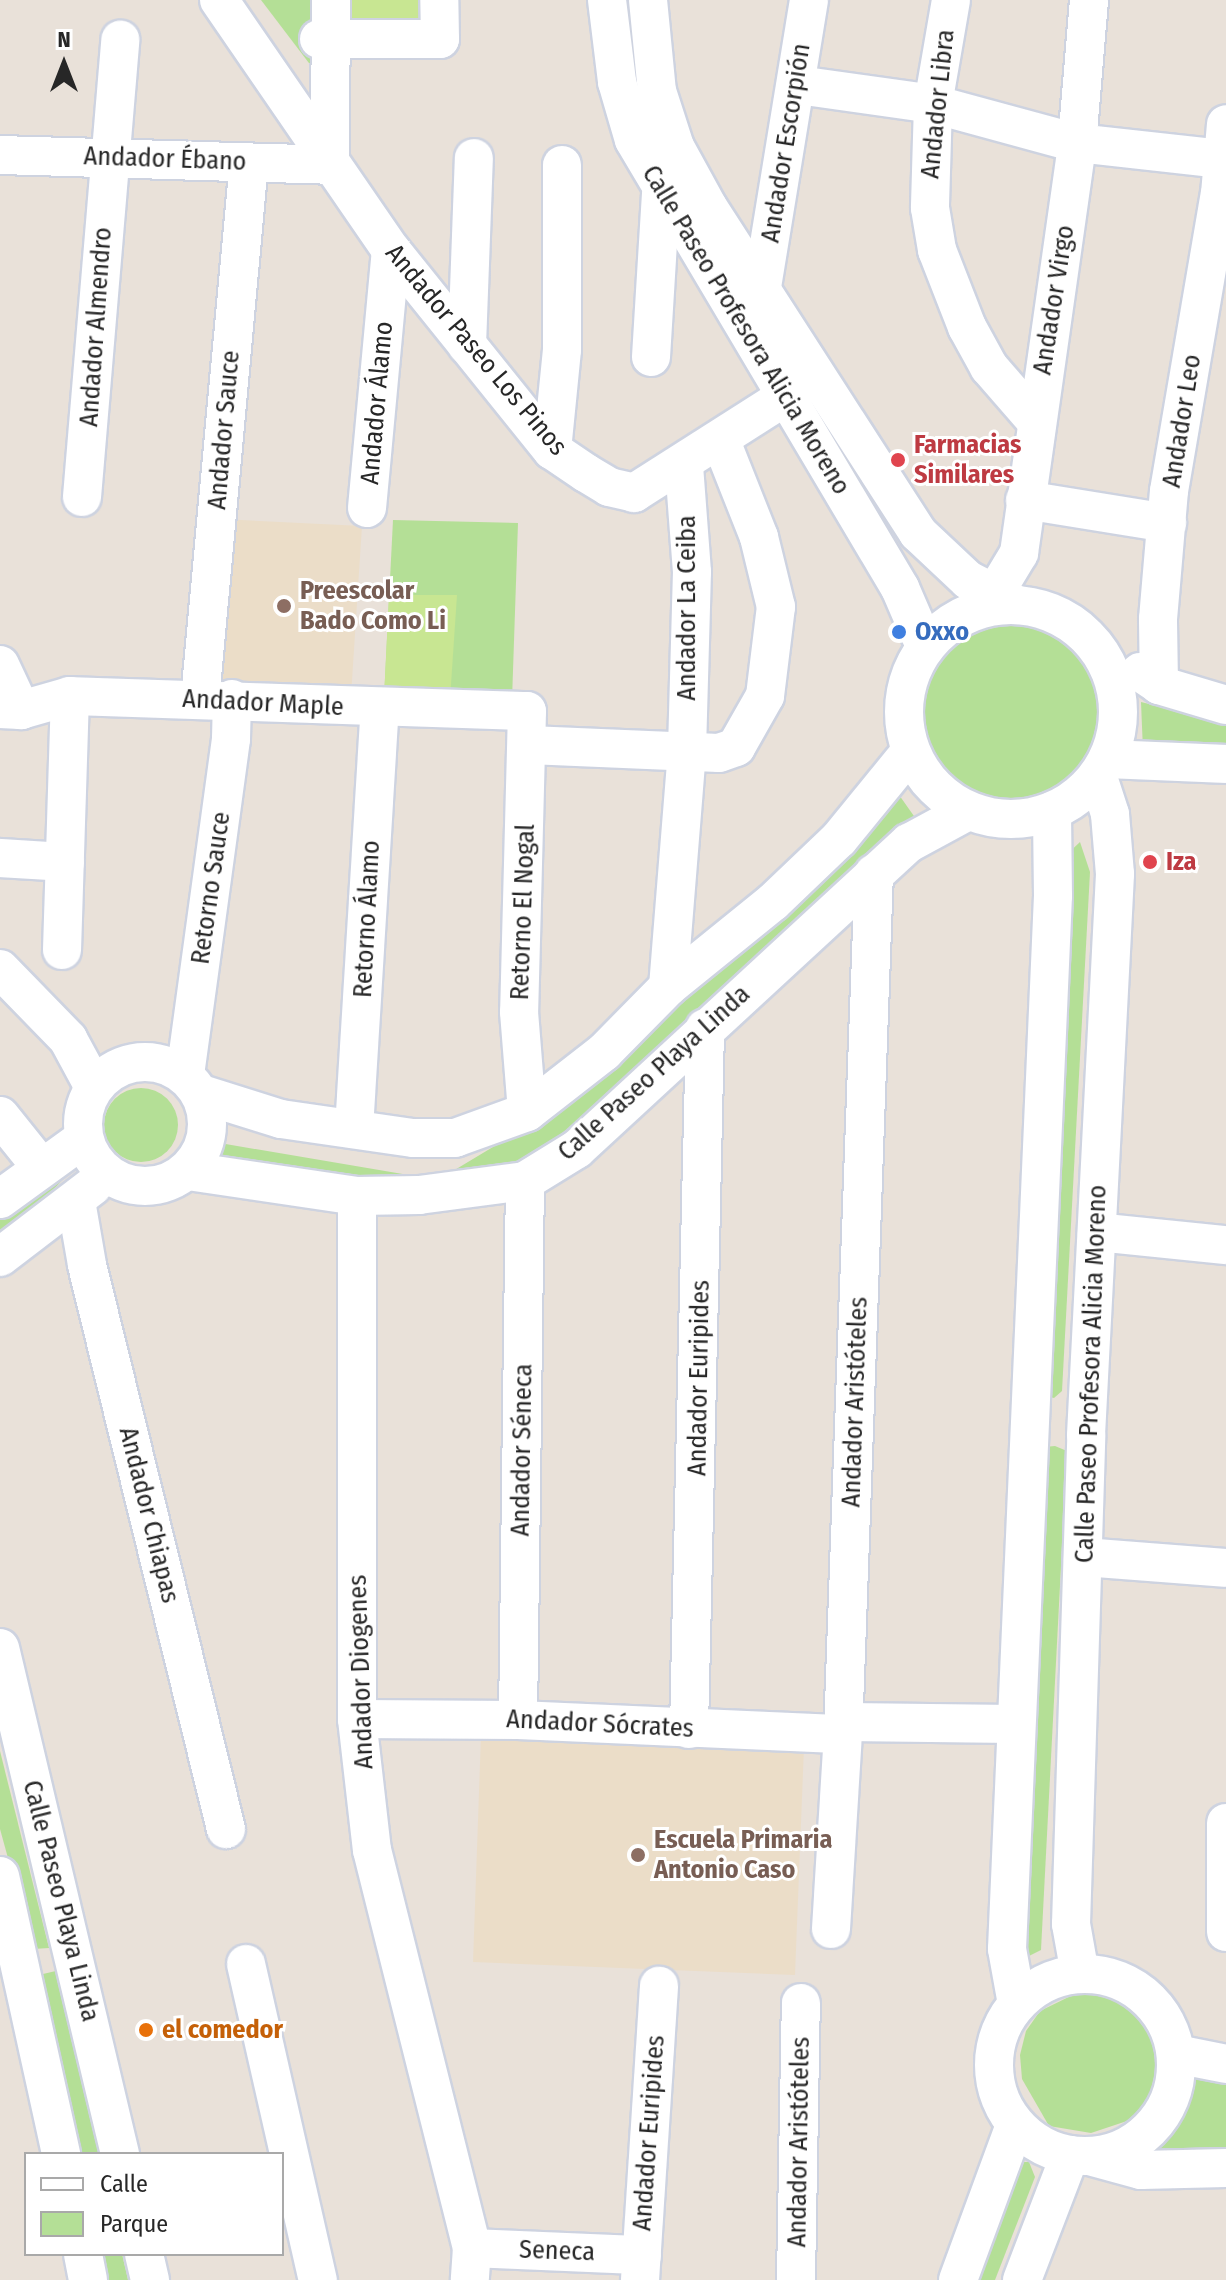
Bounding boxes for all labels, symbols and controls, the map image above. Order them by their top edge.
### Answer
north arrow [24,24,104,104]
text: N [57,26,71,53]
street label: Andador Libra [915,28,961,180]
street label: Andador Escorpión [755,41,817,245]
street label: Andador Ébano [83,141,247,177]
street label: Calle Paseo Profesora Alicia Moreno [635,160,857,500]
street label: Andador Virgo [1027,223,1081,377]
street label: Andador Almendro [73,226,119,428]
street label: Andador Paseo Los Pinos [379,238,573,462]
street label: Andador Álamo [354,320,400,486]
street label: Andador Sauce [202,349,246,511]
street label: Andador Leo [1156,352,1208,490]
place label: Farmacias Similares [914,429,1021,490]
marker: Farmacias Similares [889,451,907,469]
street label: Andador La Ceiba [671,515,703,701]
place label: Preescolar Bado Como Li [300,575,446,636]
marker: Preescolar Bado Como Li [275,597,293,615]
place label: Oxxo [915,616,969,648]
marker: Oxxo [890,623,908,641]
street label: Andador Maple [182,683,344,723]
street label: Retorno Sauce [185,810,237,966]
street label: Retorno El Nogal [504,823,542,1001]
street label: Retorno Álamo [347,839,387,999]
place label: Iza [1166,846,1197,878]
marker: Iza [1141,853,1159,871]
street label: Calle Paseo Playa Linda [552,979,756,1167]
street label: Calle Paseo Profesora Alicia Moreno [1069,1184,1113,1564]
street label: Andador Euripides [682,1280,716,1476]
street label: Andador Aristóteles [836,1296,874,1508]
street label: Andador Séneca [505,1363,539,1537]
street label: Andador Chiapas [112,1424,186,1606]
street label: Andador Diogenes [342,1574,380,1770]
street label: Andador Sócrates [506,1704,694,1744]
street label: Calle Paseo Playa Linda [16,1777,106,2025]
place label: Escuela Primaria Antonio Caso [654,1824,832,1886]
marker: Escuela Primaria Antonio Caso [629,1846,647,1864]
place label: el comedor [162,2014,283,2046]
marker: el comedor [137,2021,155,2039]
street label: Andador Euripides [627,2034,671,2232]
street label: Andador Aristóteles [782,2036,816,2248]
legend [24,2152,284,2256]
text: Calle [100,2170,148,2198]
text: Parque [100,2210,168,2238]
street label: Seneca [519,2234,595,2268]

